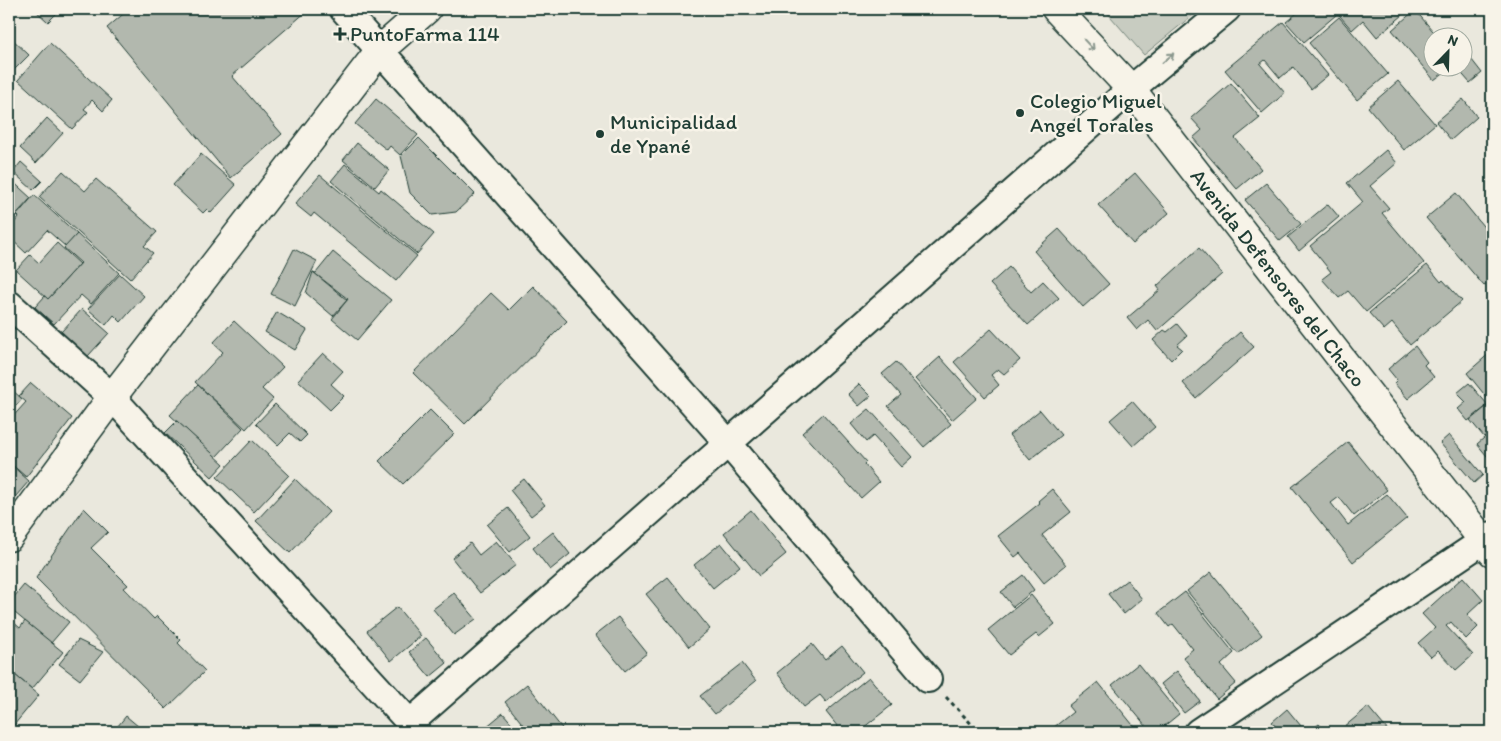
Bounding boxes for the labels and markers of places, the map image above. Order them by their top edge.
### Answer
place label: PuntoFarma 114 [350,21,500,46]
marker: PuntoFarma 114 [334,28,346,40]
place label: Colegio Miguel Angel Torales [1030,88,1162,137]
marker: Colegio Miguel Angel Torales [1014,107,1026,119]
place label: Municipalidad de Ypané [610,109,738,158]
marker: Municipalidad de Ypané [594,128,606,140]

